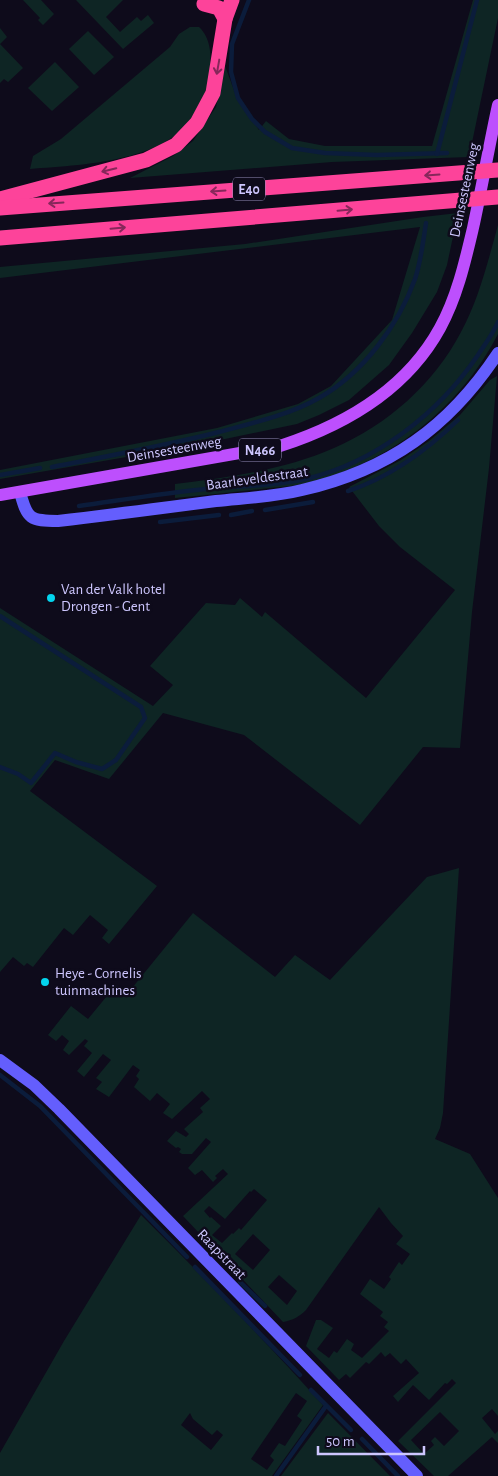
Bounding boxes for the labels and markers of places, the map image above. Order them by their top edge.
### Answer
place label: Van der Valk hotel Drongen - Gent [61,582,166,614]
marker: Van der Valk hotel Drongen - Gent [45,592,57,604]
place label: Heye - Cornelis tuinmachines [55,966,142,998]
marker: Heye - Cornelis tuinmachines [39,976,51,988]

